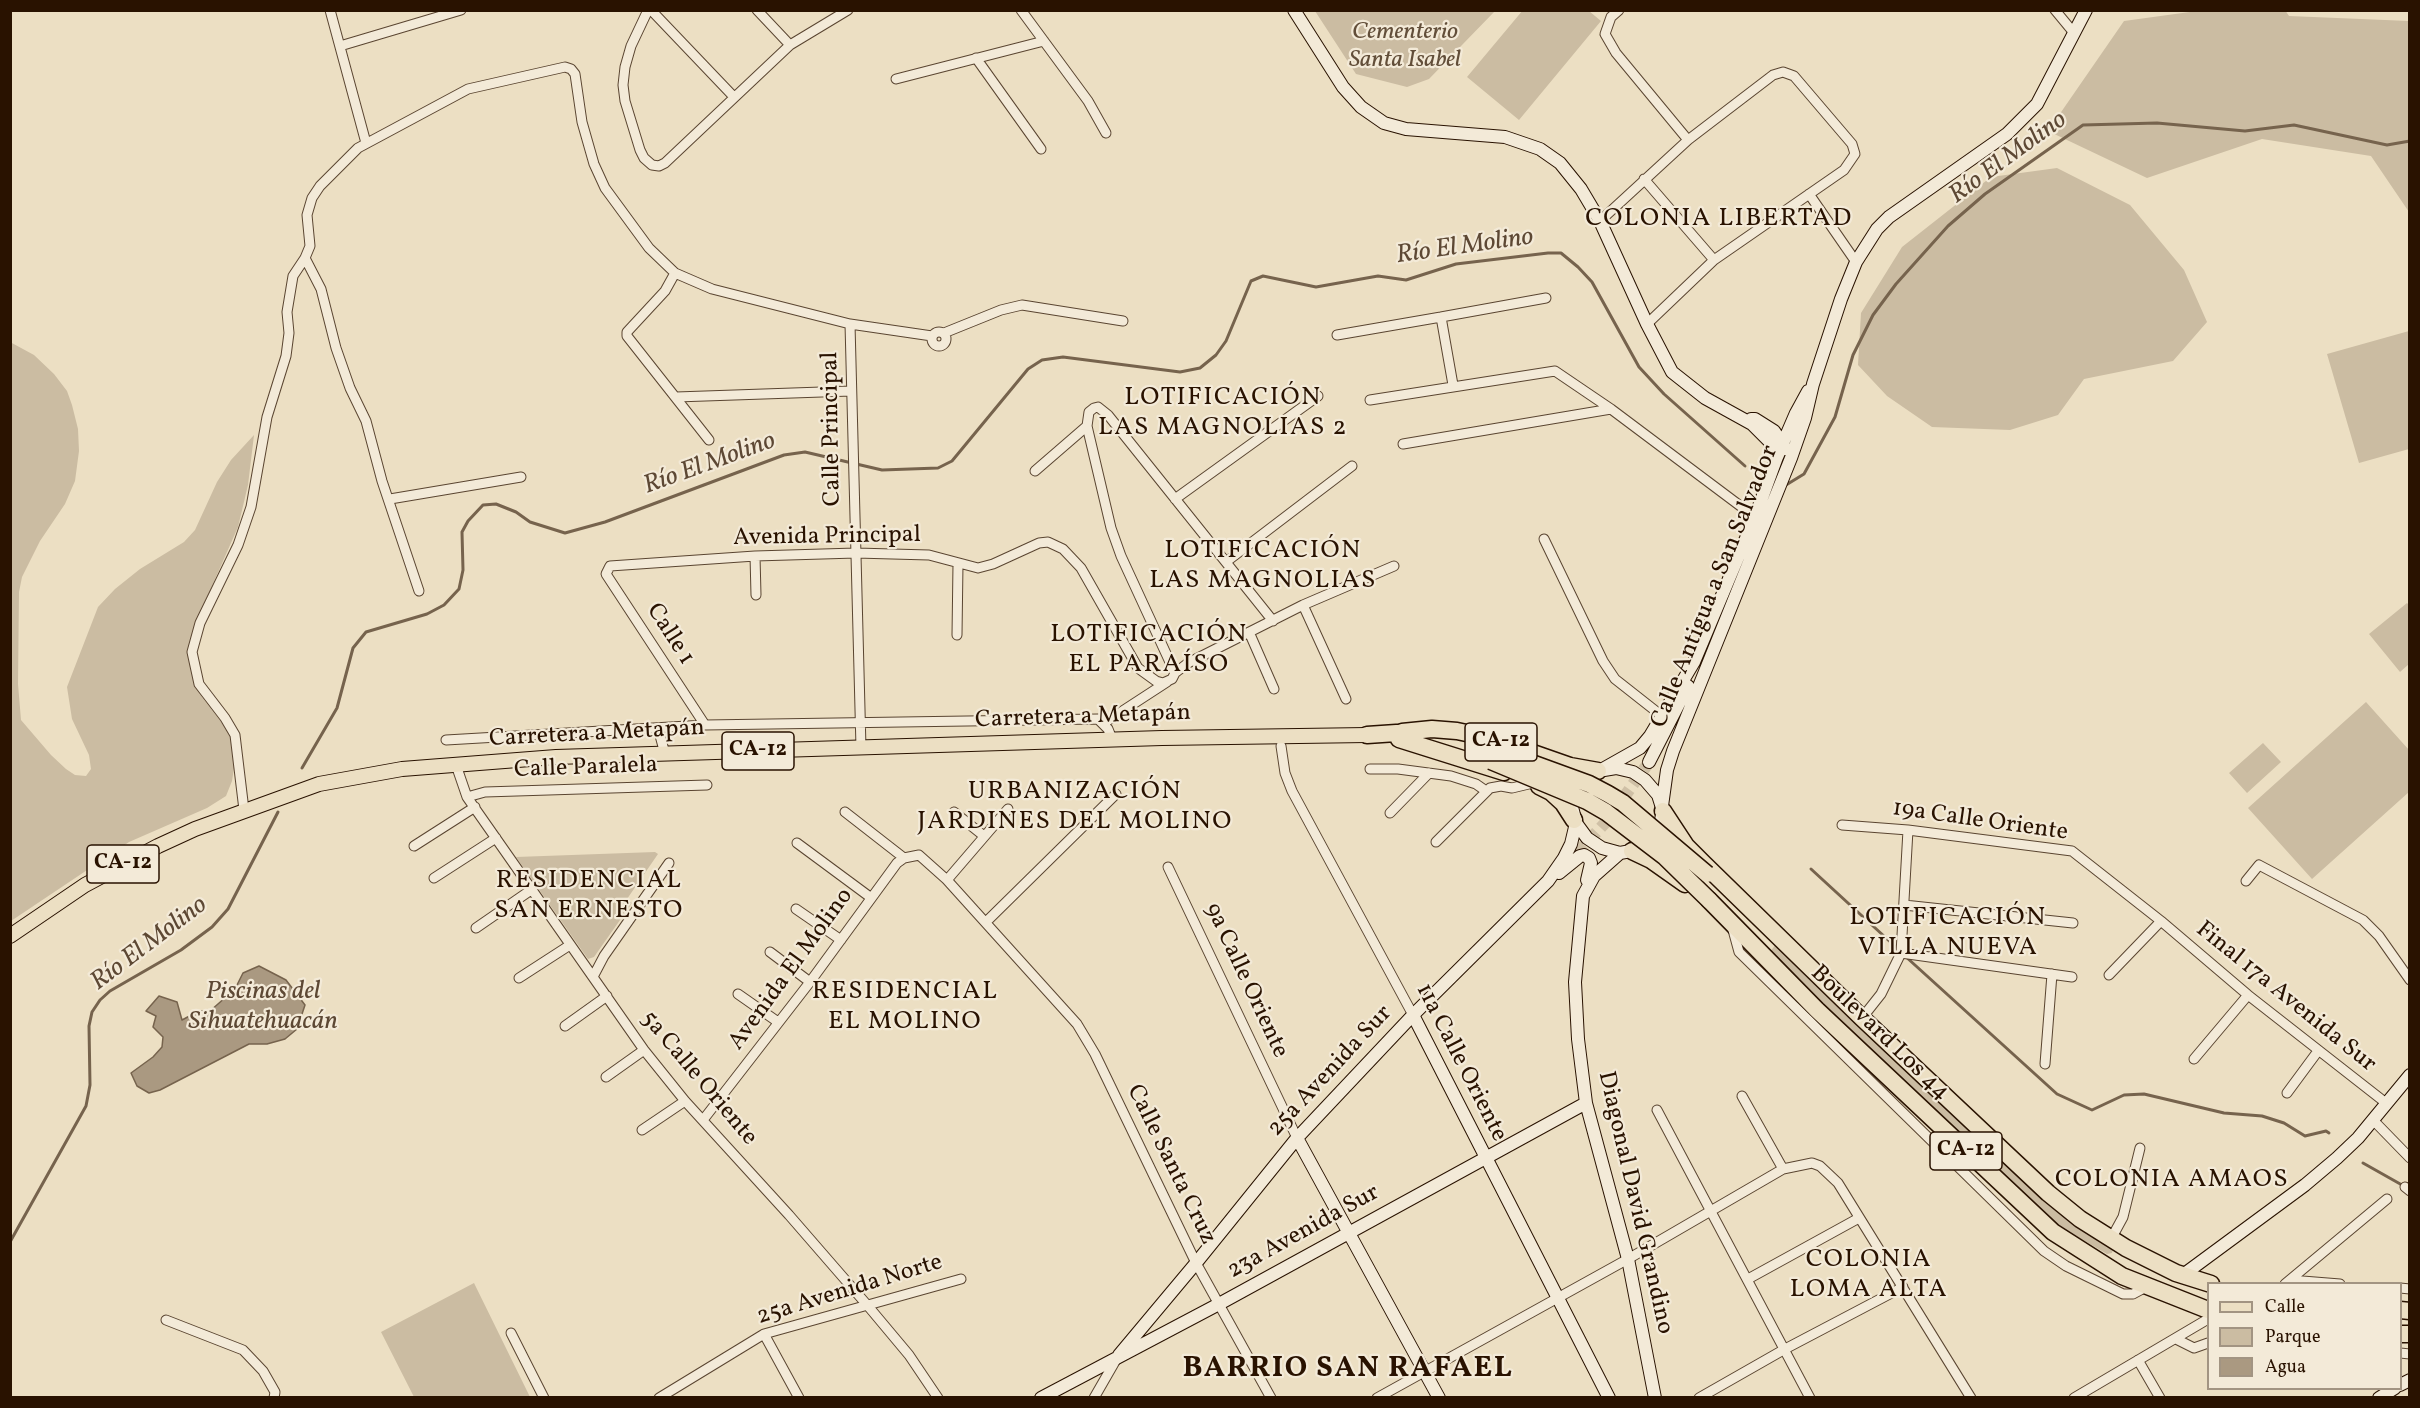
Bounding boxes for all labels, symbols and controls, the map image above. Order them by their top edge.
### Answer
park label: Cementerio Santa Isabel [1349,20,1461,76]
water label: Río El Molino [1944,106,2074,212]
district label: COLONIA LIBERTAD [1585,204,1853,236]
water label: Río El Molino [1394,223,1536,273]
street label: Calle Principal [817,351,849,507]
district label: LOTIFICACIÓN LAS MAGNOLIAS 2 [1098,383,1348,444]
water label: Río El Molino [640,427,780,503]
street label: Calle Antigua a San Salvador [1646,442,1786,732]
street label: Avenida Principal [733,522,921,554]
district label: LOTIFICACIÓN LAS MAGNOLIAS [1149,536,1377,598]
street label: Calle 1 [639,599,699,671]
district label: LOTIFICACIÓN EL PARAÍSO [1050,620,1248,682]
street label: Carretera a Metapán [975,700,1191,736]
street label: Carretera a Metapán [488,715,706,755]
road number: CA-12 [1465,723,1537,761]
road number: CA-12 [722,732,794,770]
street label: Calle Paralela [514,752,658,786]
district label: URBANIZACIÓN JARDINES DEL MOLINO [917,777,1233,838]
street label: 19a Calle Oriente [1890,795,2070,849]
road number: CA-12 [87,845,159,883]
district label: RESIDENCIAL SAN ERNESTO [494,866,684,928]
street label: Avenida El Molino [724,883,860,1057]
water label: Río El Molino [85,891,215,999]
street label: 9a Calle Oriente [1197,899,1293,1063]
district label: LOTIFICACIÓN VILLA NUEVA [1849,903,2047,964]
street label: Final 17a Avenida Sur [2189,916,2381,1080]
street label: Boulevard Los 44 [1803,960,1955,1108]
water label: Piscinas del Sihuatehuacán [188,977,338,1038]
district label: RESIDENCIAL EL MOLINO [812,977,998,1038]
street label: 11a Calle Oriente [1408,979,1512,1147]
street label: 25a Avenida Sur [1263,1000,1399,1144]
street label: 5a Calle Oriente [633,1006,763,1152]
street label: Diagonal David Grandino [1590,1069,1678,1337]
street label: Calle Santa Cruz [1119,1080,1221,1250]
road number: CA-12 [1930,1132,2002,1170]
district label: COLONIA AMAOS [2055,1165,2289,1197]
street label: 23a Avenida Sur [1223,1179,1385,1287]
district label: COLONIA LOMA ALTA [1790,1245,1948,1306]
street label: 25a Avenida Norte [754,1249,946,1333]
legend [2207,1282,2402,1390]
text: Calle [2265,1295,2305,1320]
text: Parque [2265,1325,2320,1350]
district label: BARRIO SAN RAFAEL [1183,1352,1513,1388]
text: Agua [2265,1355,2306,1380]

